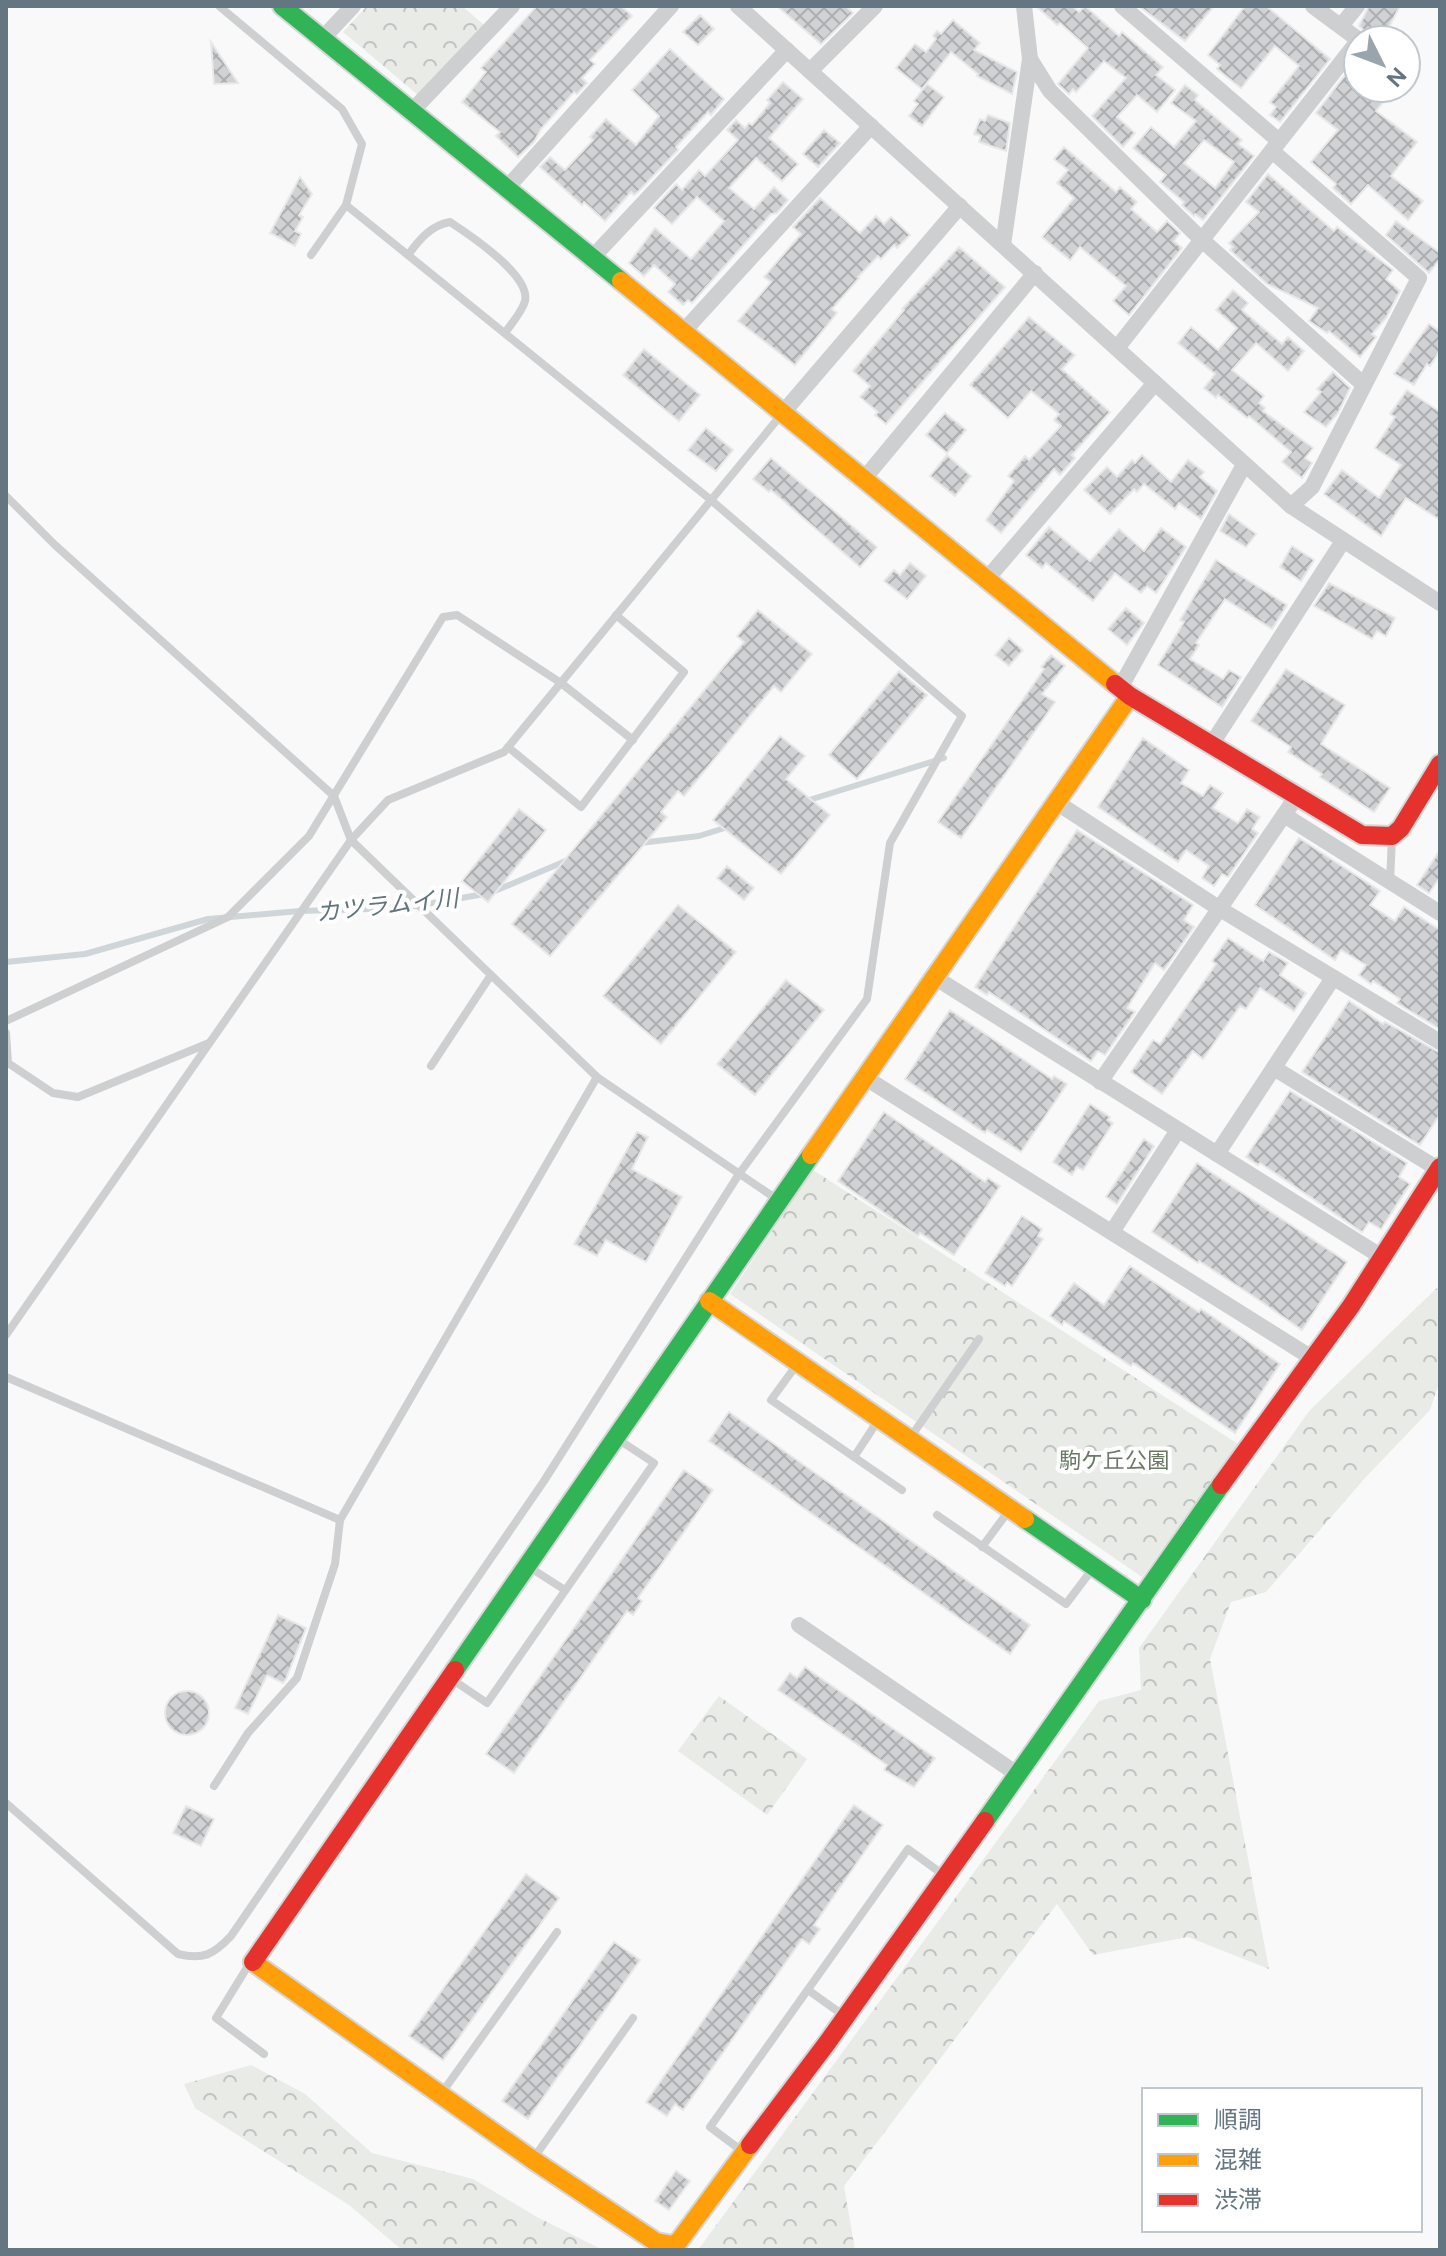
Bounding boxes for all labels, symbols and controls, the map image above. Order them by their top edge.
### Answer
north arrow [1342,24,1422,104]
text: N [1381,62,1412,92]
water label: カツラムイ川 [314,883,463,927]
park label: 駒ケ丘公園 [1059,1447,1169,1474]
legend [1142,2088,1422,2232]
text: 順調 [1214,2105,1262,2134]
text: 混雑 [1214,2145,1262,2174]
text: 渋滞 [1214,2185,1262,2214]

